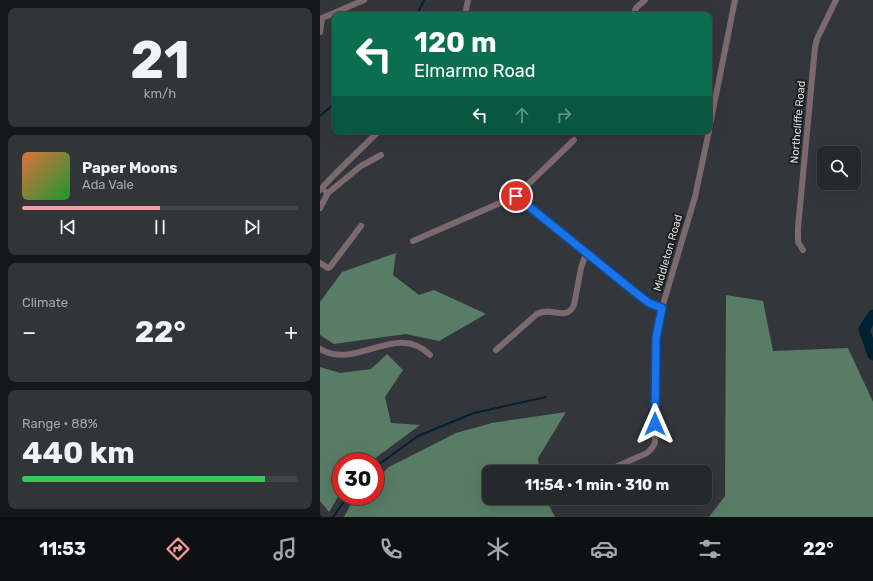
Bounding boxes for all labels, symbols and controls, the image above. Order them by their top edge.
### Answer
text: 120 m [414,26,497,59]
icon: left [348,28,400,80]
text: 21 [130,29,190,91]
text: Elmarmo Road [414,60,535,82]
street label: Northcliffe Road [788,80,808,164]
text: km/h [144,86,176,101]
icon: left [469,104,491,126]
icon: ahead [511,104,533,126]
icon: right [553,104,575,126]
map controls [817,146,861,190]
button: search [817,146,861,190]
text: Paper Moons [82,159,178,177]
text: Ada Vale [82,177,134,192]
pin [499,179,533,213]
icon: arrive [505,185,527,207]
street label: Middleton Road [651,213,685,293]
icon: previous [57,216,79,238]
icon: pause [149,216,171,238]
icon: next [241,216,263,238]
text: Climate [22,295,68,310]
text: 22° [135,314,186,350]
text: − [22,319,36,346]
text: + [284,319,298,346]
position arrow [634,403,676,445]
text: Range · 88% [22,416,98,431]
text: 440 km [22,435,135,471]
speed limit sign: 30 [332,453,384,505]
text: 11:54 · 1 min · 310 m [525,476,669,494]
icon: directions [164,535,192,563]
icon: music [271,535,299,563]
icon: phone [377,535,405,563]
icon: climate [484,535,512,563]
icon: car [590,535,618,563]
icon: filters [696,535,724,563]
text: 11:53 [39,538,86,560]
text: 22° [803,538,834,560]

